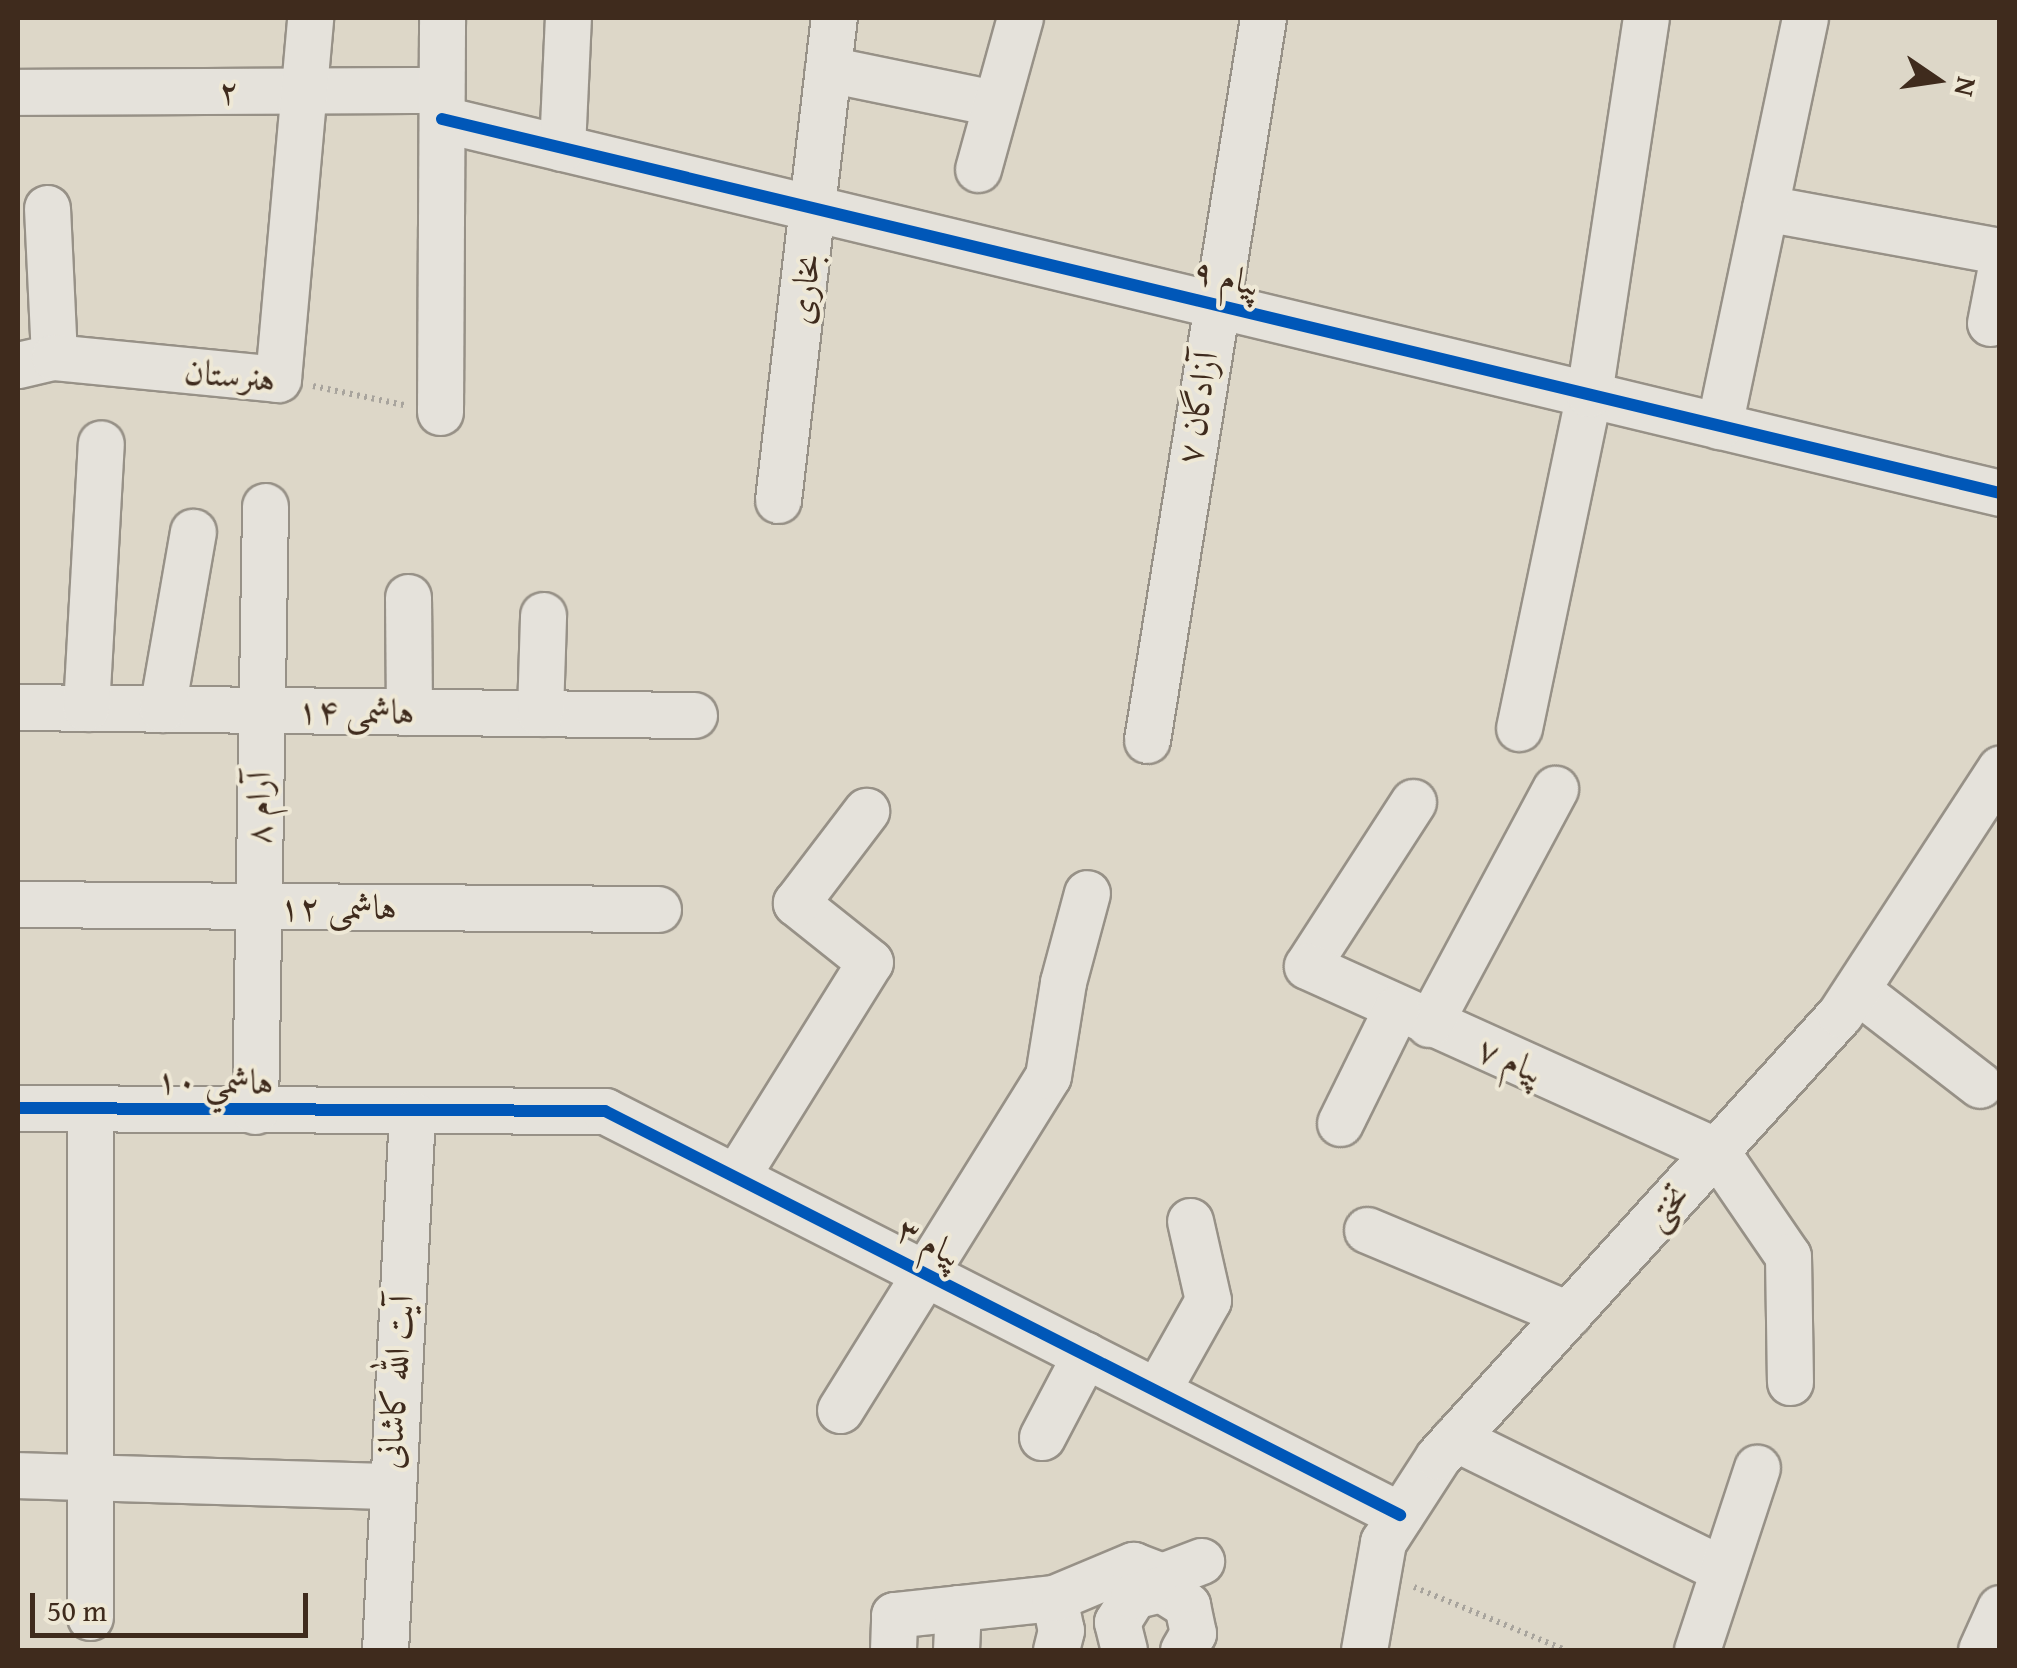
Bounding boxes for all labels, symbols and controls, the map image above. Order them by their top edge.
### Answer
north arrow [1887,30,1987,130]
street label: ۲ [219,70,239,112]
text: N [1945,73,1989,101]
street label: پیام ۹ [1189,249,1265,305]
street label: بخاری [779,251,829,327]
street label: هنرستان [182,349,278,401]
street label: آزادگان ۷ [1167,349,1227,467]
street label: هاشمی ۱۴ [297,689,415,733]
street label: آرام ۸ [236,771,280,845]
street label: هاشمی ۱۲ [279,886,397,928]
street label: پیام ۷ [1471,1027,1551,1093]
street label: هاشمي ۱۰ [156,1059,274,1103]
street label: تختی [1634,1174,1698,1238]
street label: پيام ۳ [890,1208,970,1276]
street label: آیت الله کاشانی [368,1294,422,1470]
scale bar [35,1573,312,1635]
text: 50 m [47,1588,107,1632]

